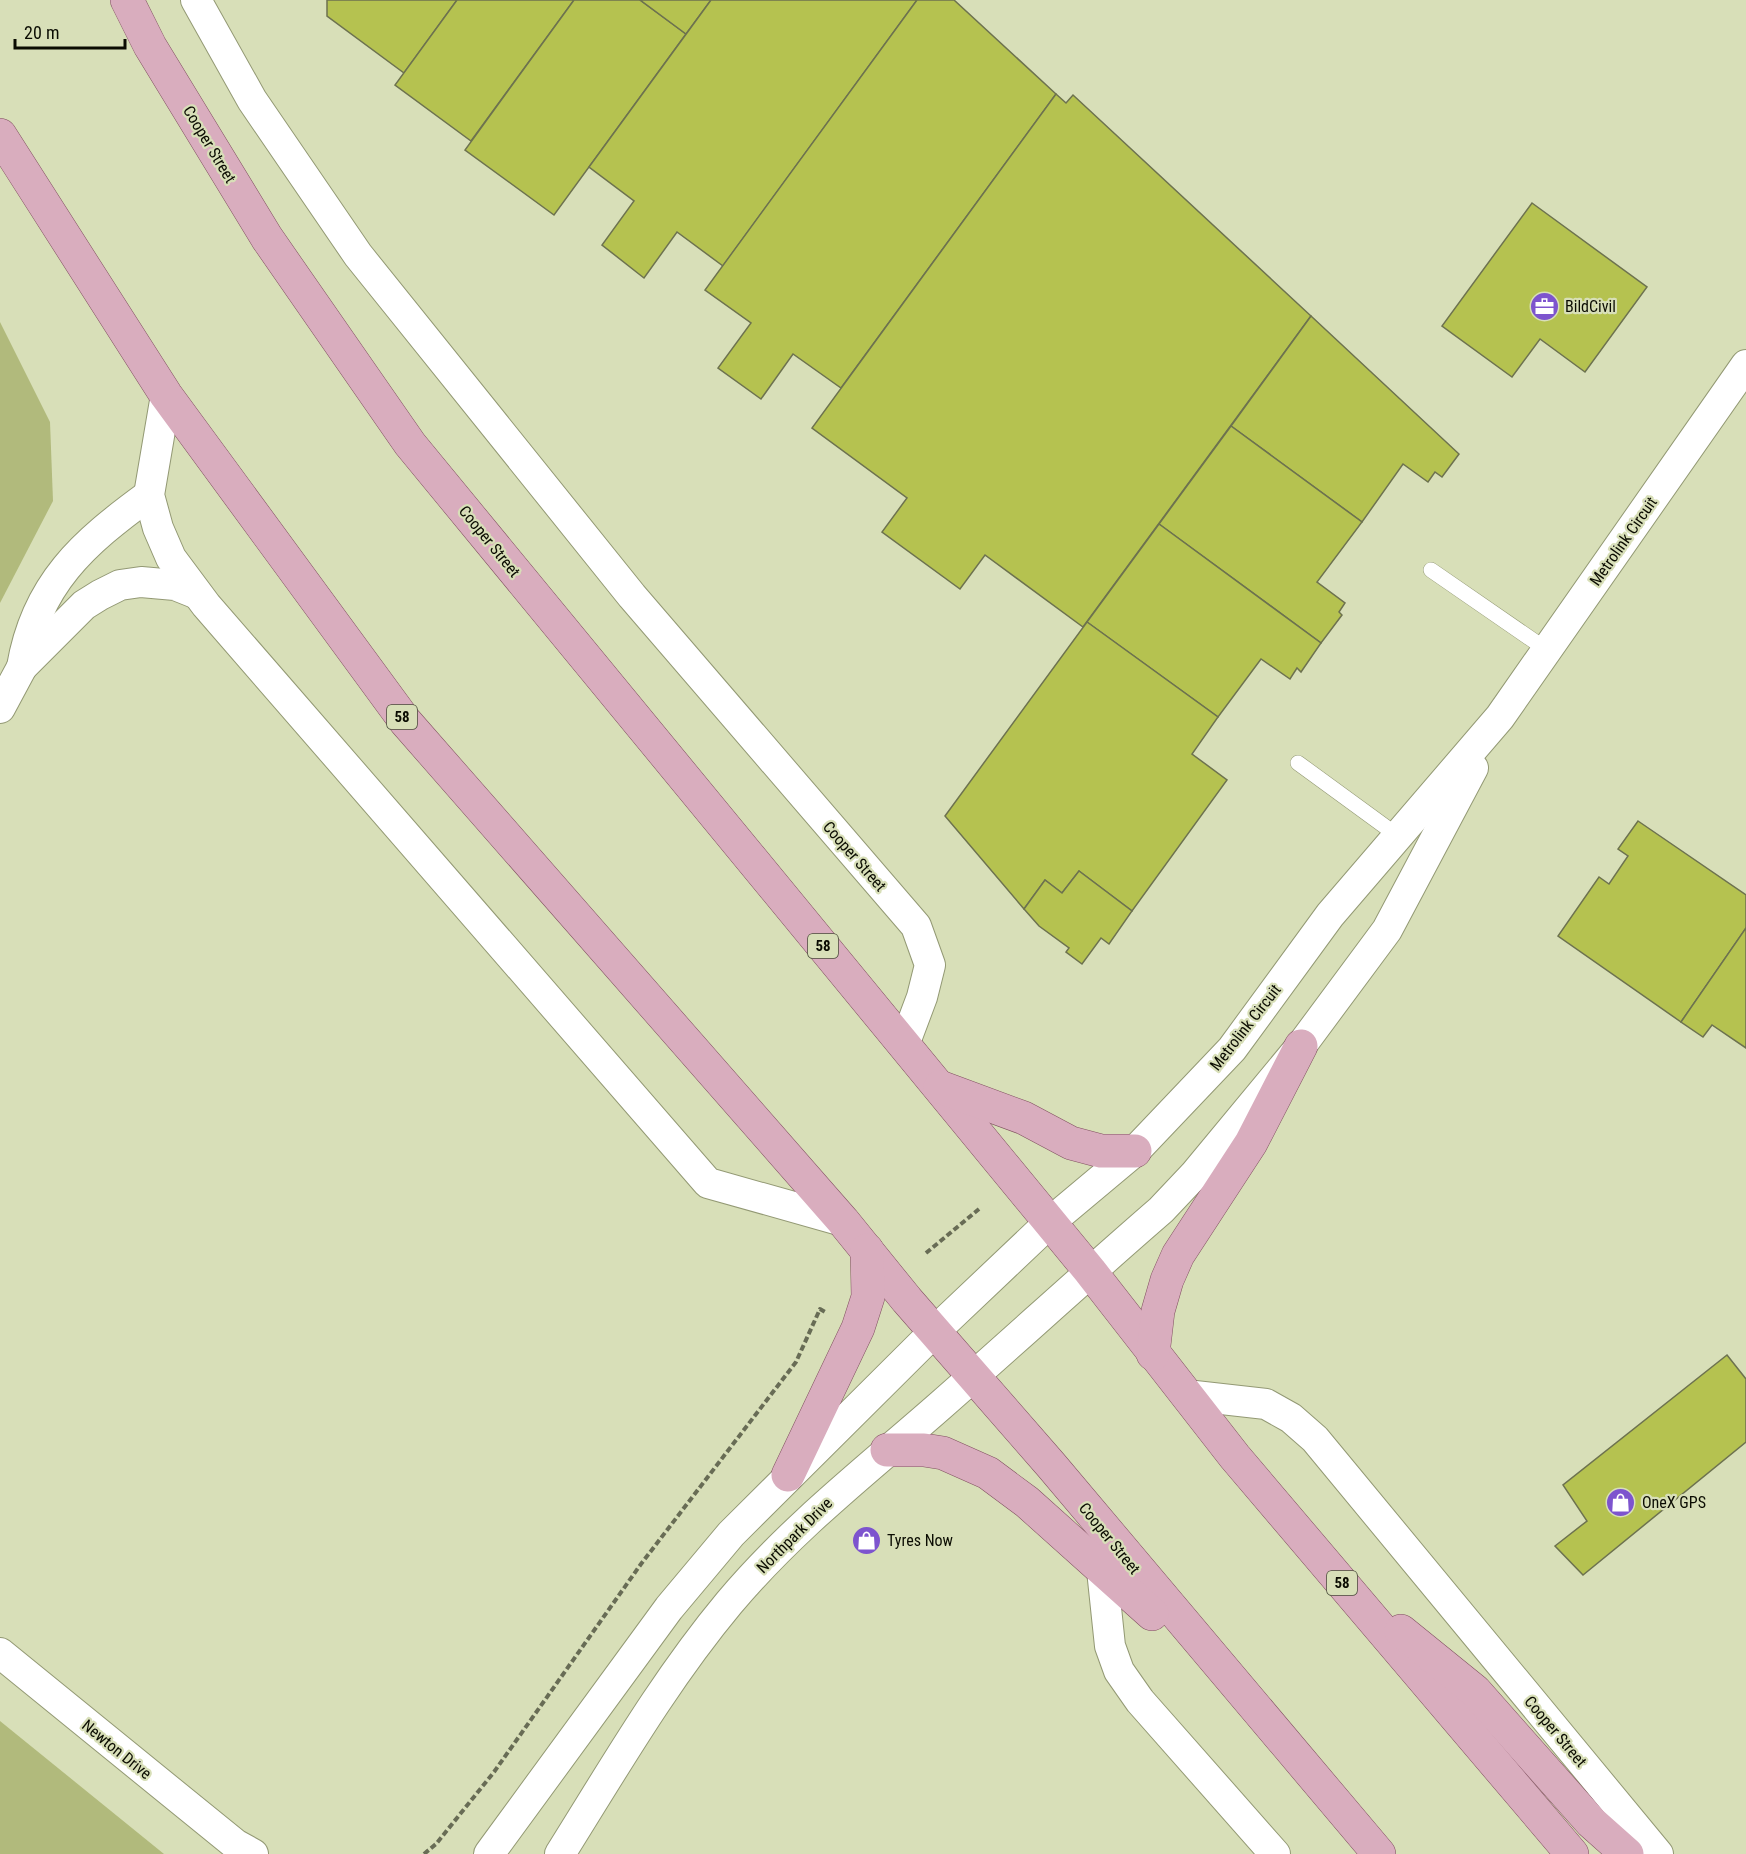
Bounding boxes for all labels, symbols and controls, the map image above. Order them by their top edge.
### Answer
scale bar [15,12,124,50]
text: 20 m [24,22,59,43]
street label: Cooper Street [179,102,240,186]
office icon: BildCivil [1528,290,1560,322]
place label: BildCivil [1565,297,1616,316]
street label: Metrolink Circuit [1586,493,1661,589]
street label: Cooper Street [455,502,524,581]
road number: 58 [387,705,417,729]
street label: Cooper Street [819,817,890,895]
road number: 58 [808,934,838,958]
street label: Metrolink Circuit [1206,980,1285,1074]
shop icon: OneX GPS [1605,1486,1637,1518]
place label: OneX GPS [1642,1493,1706,1512]
street label: Northpark Drive [753,1494,836,1577]
street label: Cooper Street [1075,1499,1144,1578]
shop icon: Tyres Now [850,1524,882,1556]
place label: Tyres Now [887,1531,953,1550]
road number: 58 [1327,1571,1357,1595]
street label: Cooper Street [1521,1692,1591,1771]
street label: Newton Drive [78,1716,155,1783]

